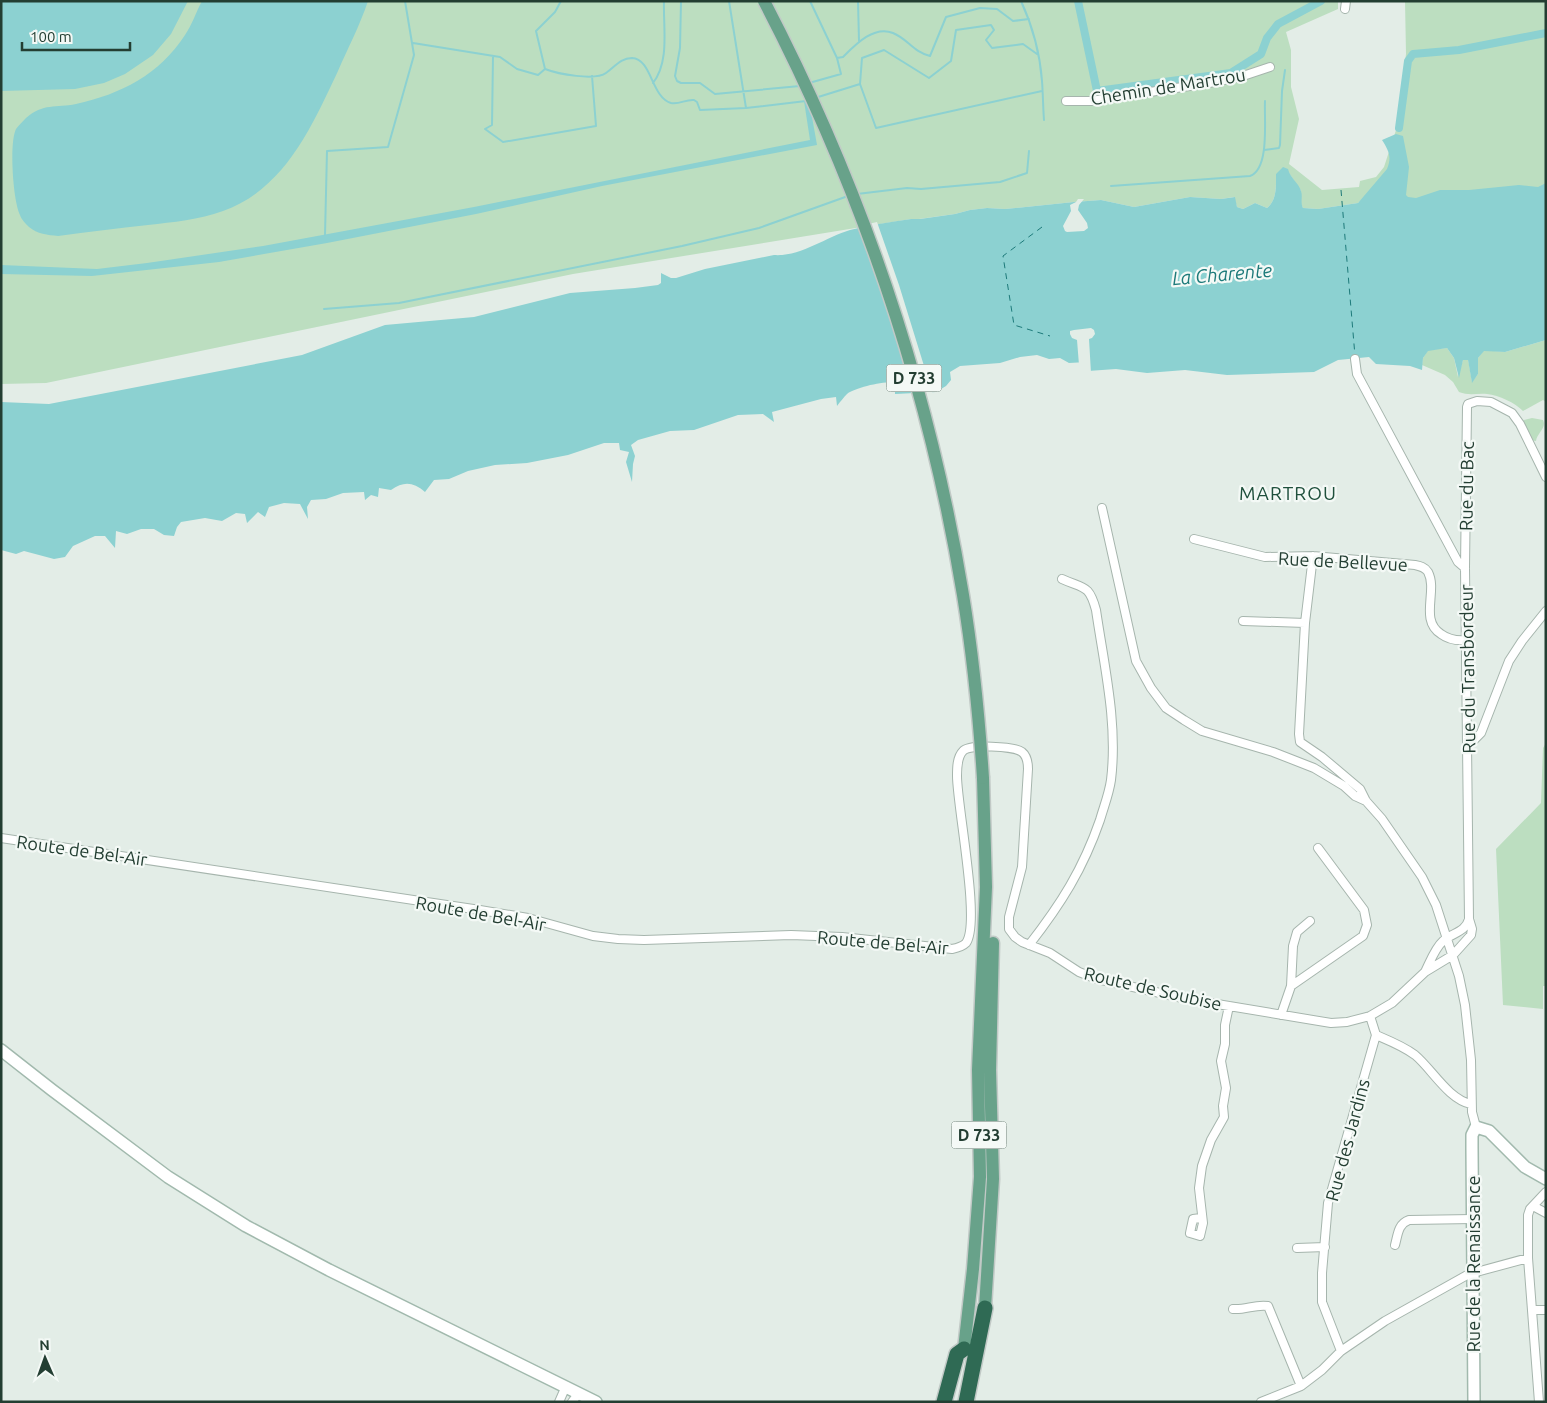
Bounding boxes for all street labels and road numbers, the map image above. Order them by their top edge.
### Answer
street label: Chemin de Martrou [1089,64,1247,108]
road number: D 733 [886,364,942,392]
street label: Rue du Bac [1455,441,1477,531]
street label: Rue de Bellevue [1278,548,1408,574]
street label: Rue du Transbordeur [1456,584,1478,754]
street label: Route de Bel-Air [15,831,149,869]
street label: Route de Bel-Air [414,892,548,934]
street label: Route de Bel-Air [816,926,950,958]
street label: Route de Soubise [1082,962,1224,1014]
street label: Rue des Jardins [1321,1076,1373,1203]
road number: D 733 [952,1122,1006,1148]
street label: Rue de la Renaissance [1463,1176,1483,1352]

